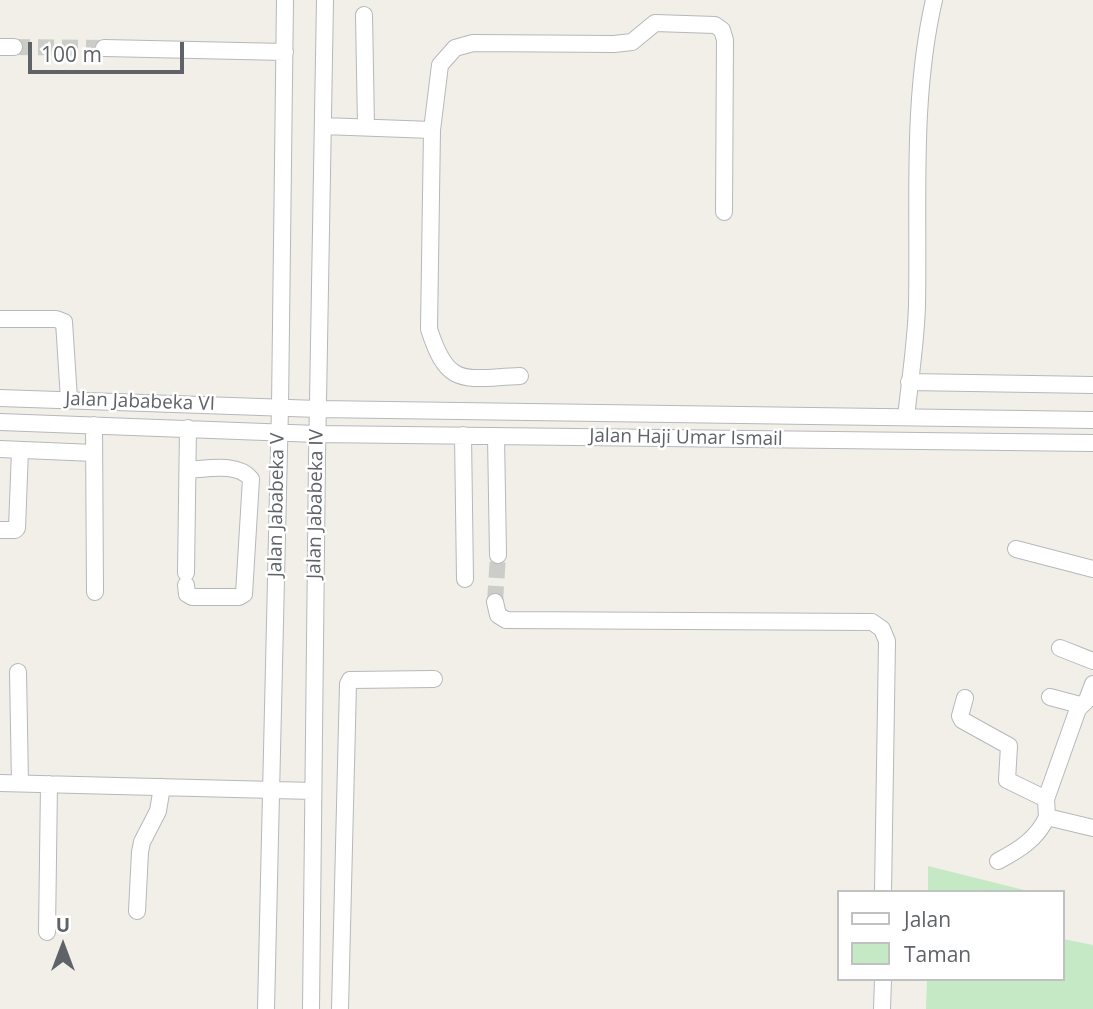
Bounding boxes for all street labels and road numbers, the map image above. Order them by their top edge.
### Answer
street label: Jalan Jababeka VI [65,388,215,416]
street label: Jalan Haji Umar Ismail [589,425,783,451]
street label: Jalan Jababeka IV [303,429,329,579]
street label: Jalan Jababeka V [264,433,290,577]

